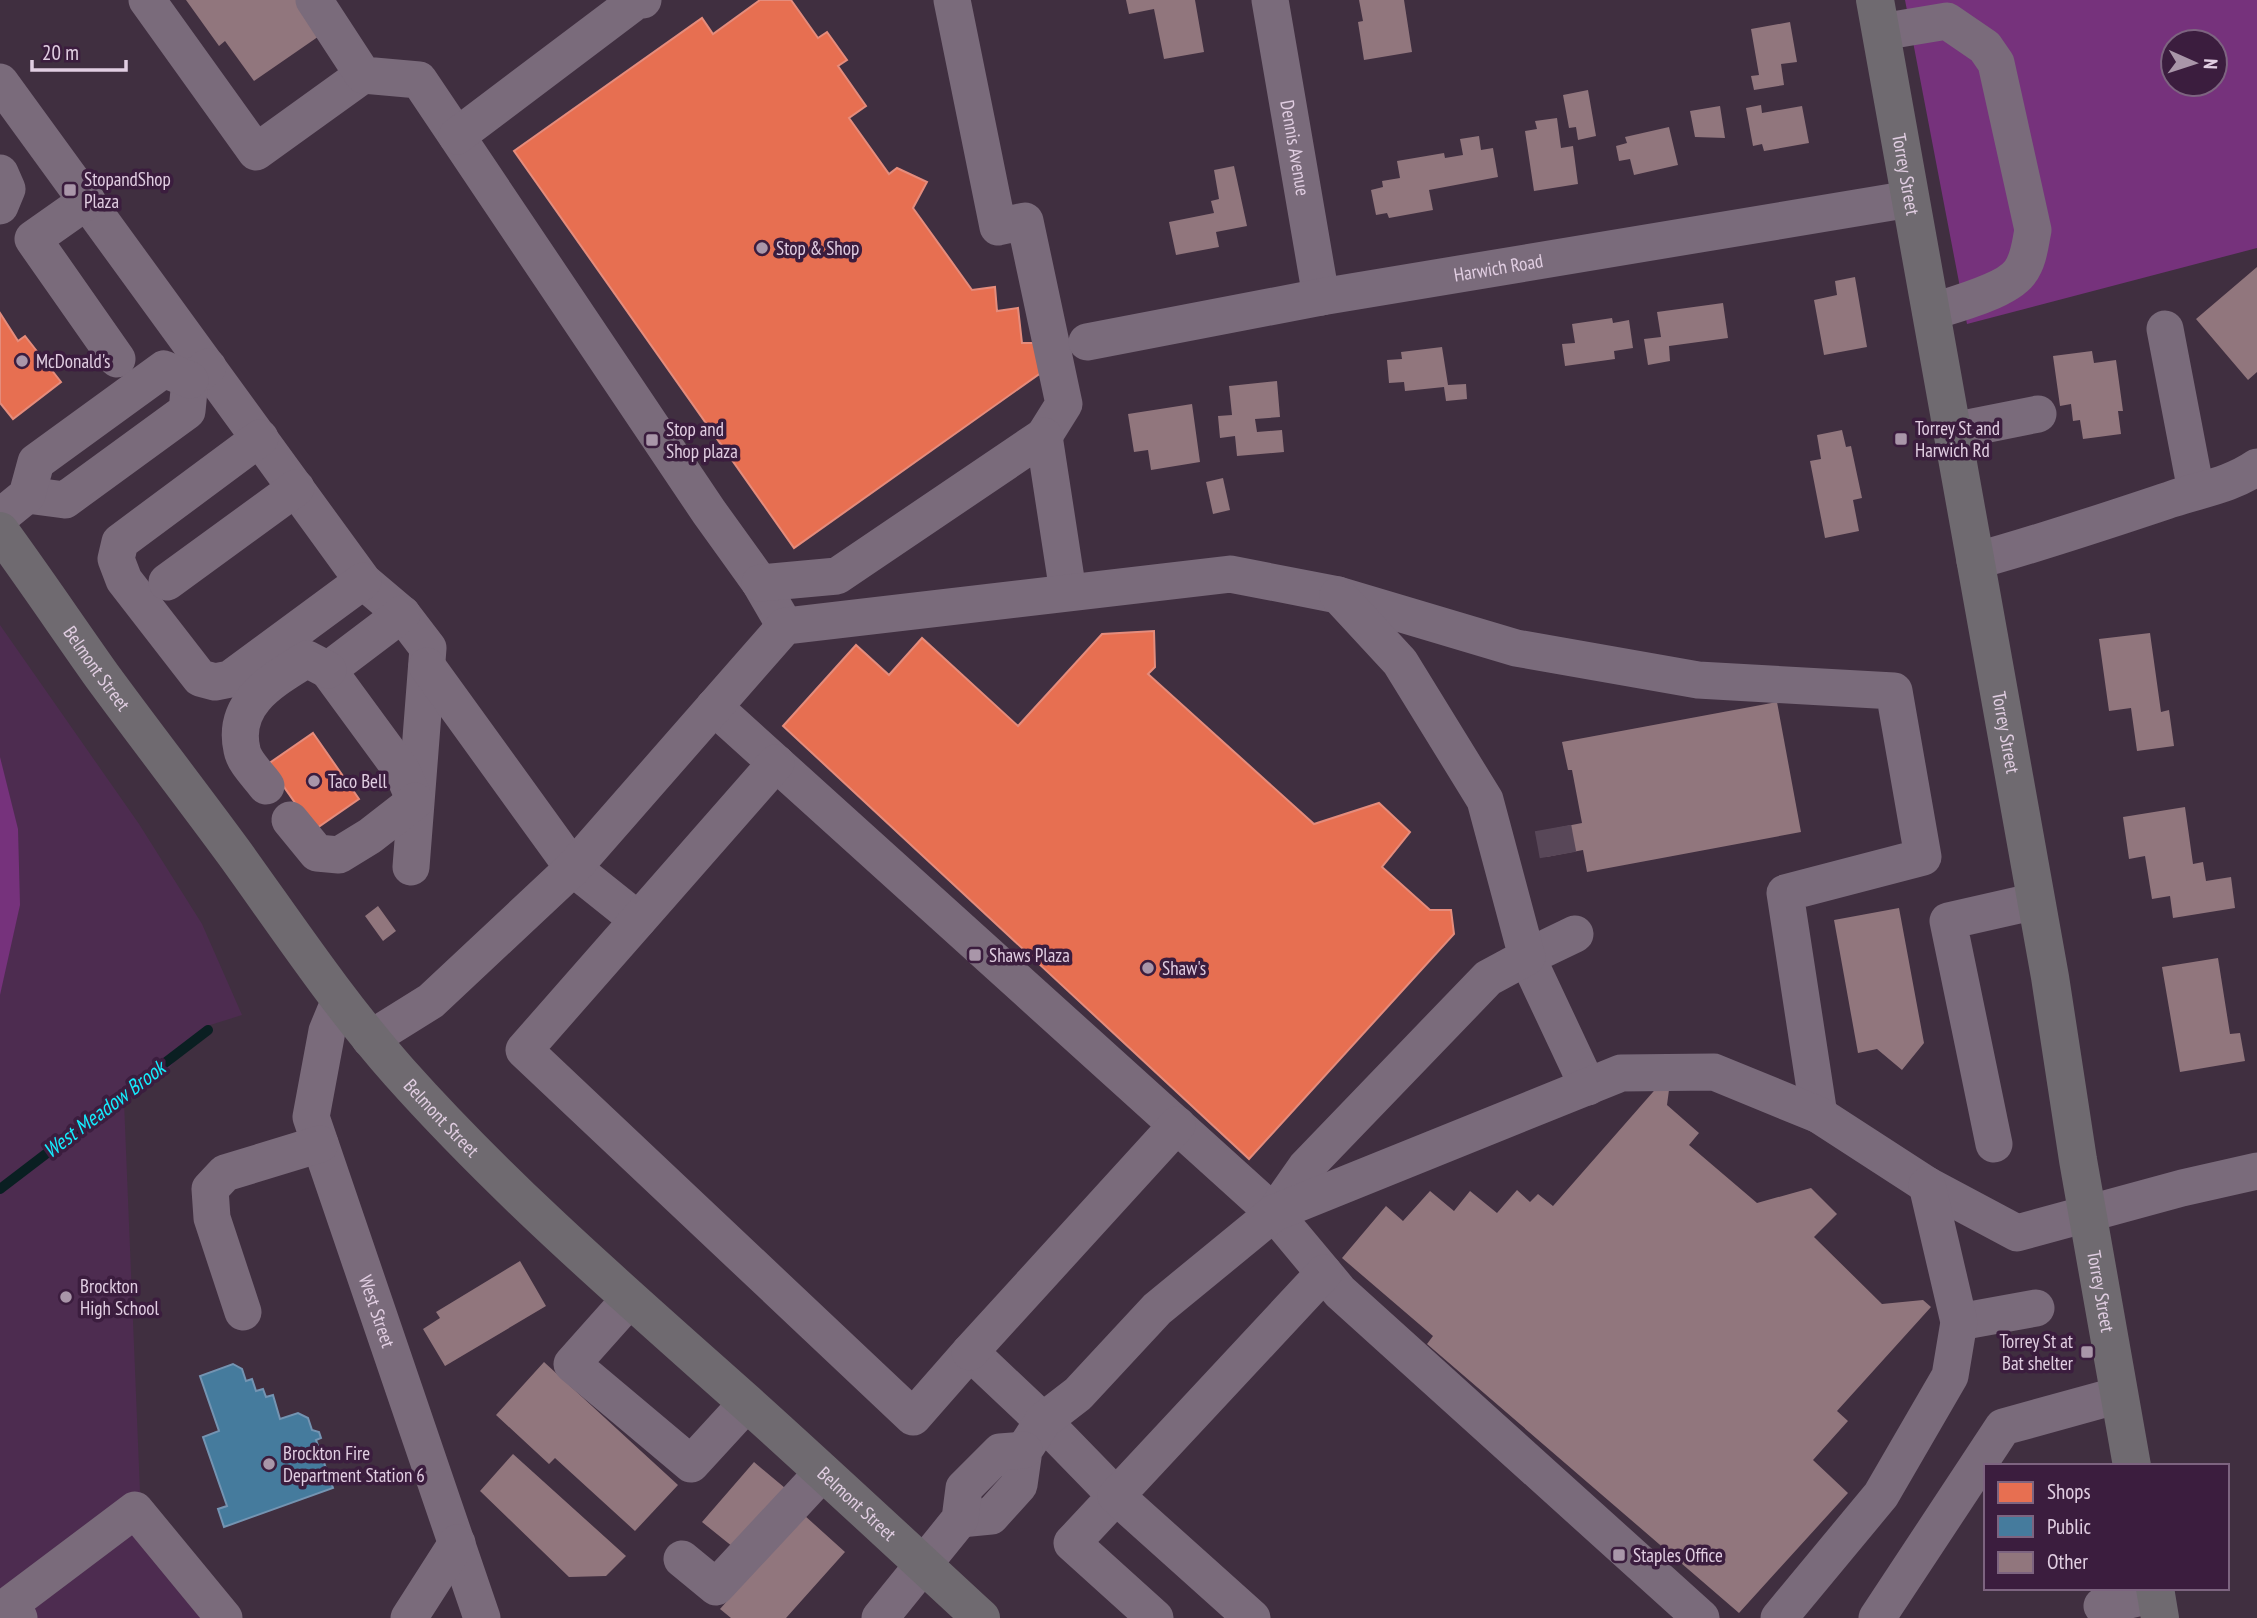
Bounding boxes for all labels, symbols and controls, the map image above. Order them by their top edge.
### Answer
scale bar [32,28,126,72]
north arrow [2159,28,2229,98]
text: 20 m [42,39,79,66]
text: N [2199,58,2223,70]
street label: Dennis Avenue [1275,98,1315,198]
street label: Torrey Street [1887,131,1925,218]
place label: StopandShop Plaza [84,167,171,213]
marker: StopandShop Plaza [62,182,78,198]
place label: Stop & Shop [776,236,859,260]
marker: Stop & Shop [754,240,770,256]
street label: Harwich Road [1452,248,1545,287]
place label: McDonald's [36,349,111,373]
marker: McDonald's [14,353,30,369]
place label: Torrey St and Harwich Rd [1915,416,2000,462]
place label: Stop and Shop plaza [666,417,738,463]
marker: Torrey St and Harwich Rd [1893,431,1909,447]
marker: Stop and Shop plaza [644,432,660,448]
street label: Belmont Street [59,621,136,716]
street label: Torrey Street [1987,690,2025,776]
place label: Taco Bell [328,769,387,793]
marker: Taco Bell [306,773,322,789]
place label: Shaws Plaza [989,943,1070,967]
marker: Shaws Plaza [967,947,983,963]
place label: Shaw's [1162,956,1206,980]
marker: Shaw's [1140,960,1156,976]
water label: West Meadow Brook [38,1053,173,1164]
street label: Belmont Street [399,1074,485,1162]
street label: Torrey Street [2082,1248,2120,1335]
street label: West Street [354,1272,401,1351]
place label: Brockton High School [80,1274,160,1320]
marker: Brockton High School [58,1289,74,1305]
place label: Torrey St at Bat shelter [1999,1329,2074,1375]
marker: Torrey St at Bat shelter [2079,1344,2095,1360]
place label: Brockton Fire Department Station 6 [283,1441,425,1487]
marker: Brockton Fire Department Station 6 [261,1456,277,1472]
street label: Belmont Street [813,1461,902,1546]
legend [1984,1464,2229,1590]
text: Shops [2047,1478,2091,1505]
text: Public [2047,1513,2092,1540]
place label: Staples Office [1633,1543,1723,1567]
marker: Staples Office [1611,1547,1627,1563]
text: Other [2047,1548,2088,1575]

